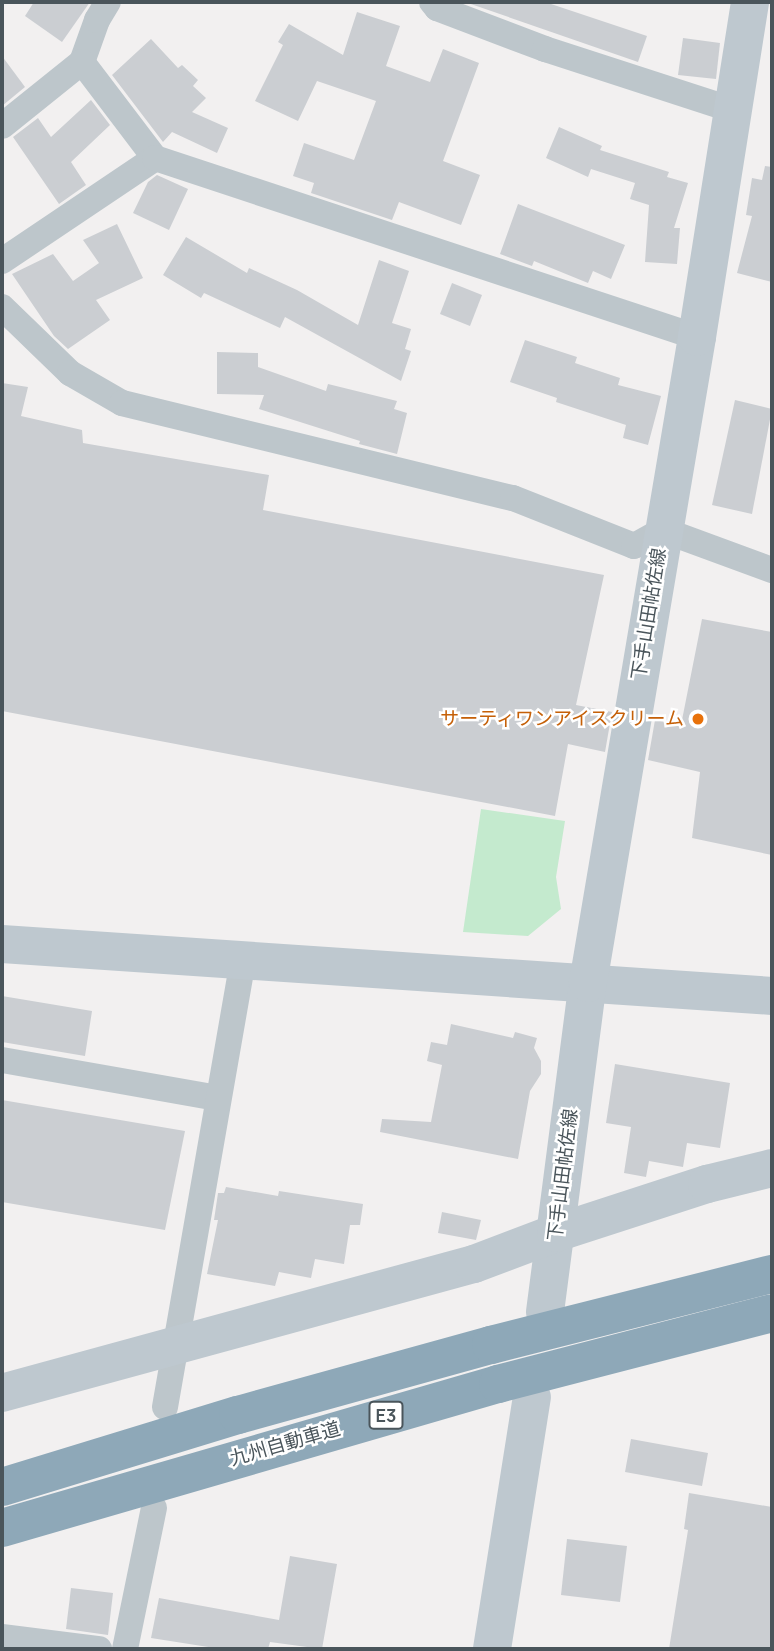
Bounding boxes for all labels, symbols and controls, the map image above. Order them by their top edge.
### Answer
street label: 下手山田帖佐線 [627,547,671,681]
place label: サーティワンアイスクリーム [437,708,684,730]
marker: サーティワンアイスクリーム [690,711,706,727]
street label: 下手山田帖佐線 [544,1108,582,1242]
road number: E3 [368,1400,404,1430]
street label: 九州自動車道 [227,1417,343,1471]

